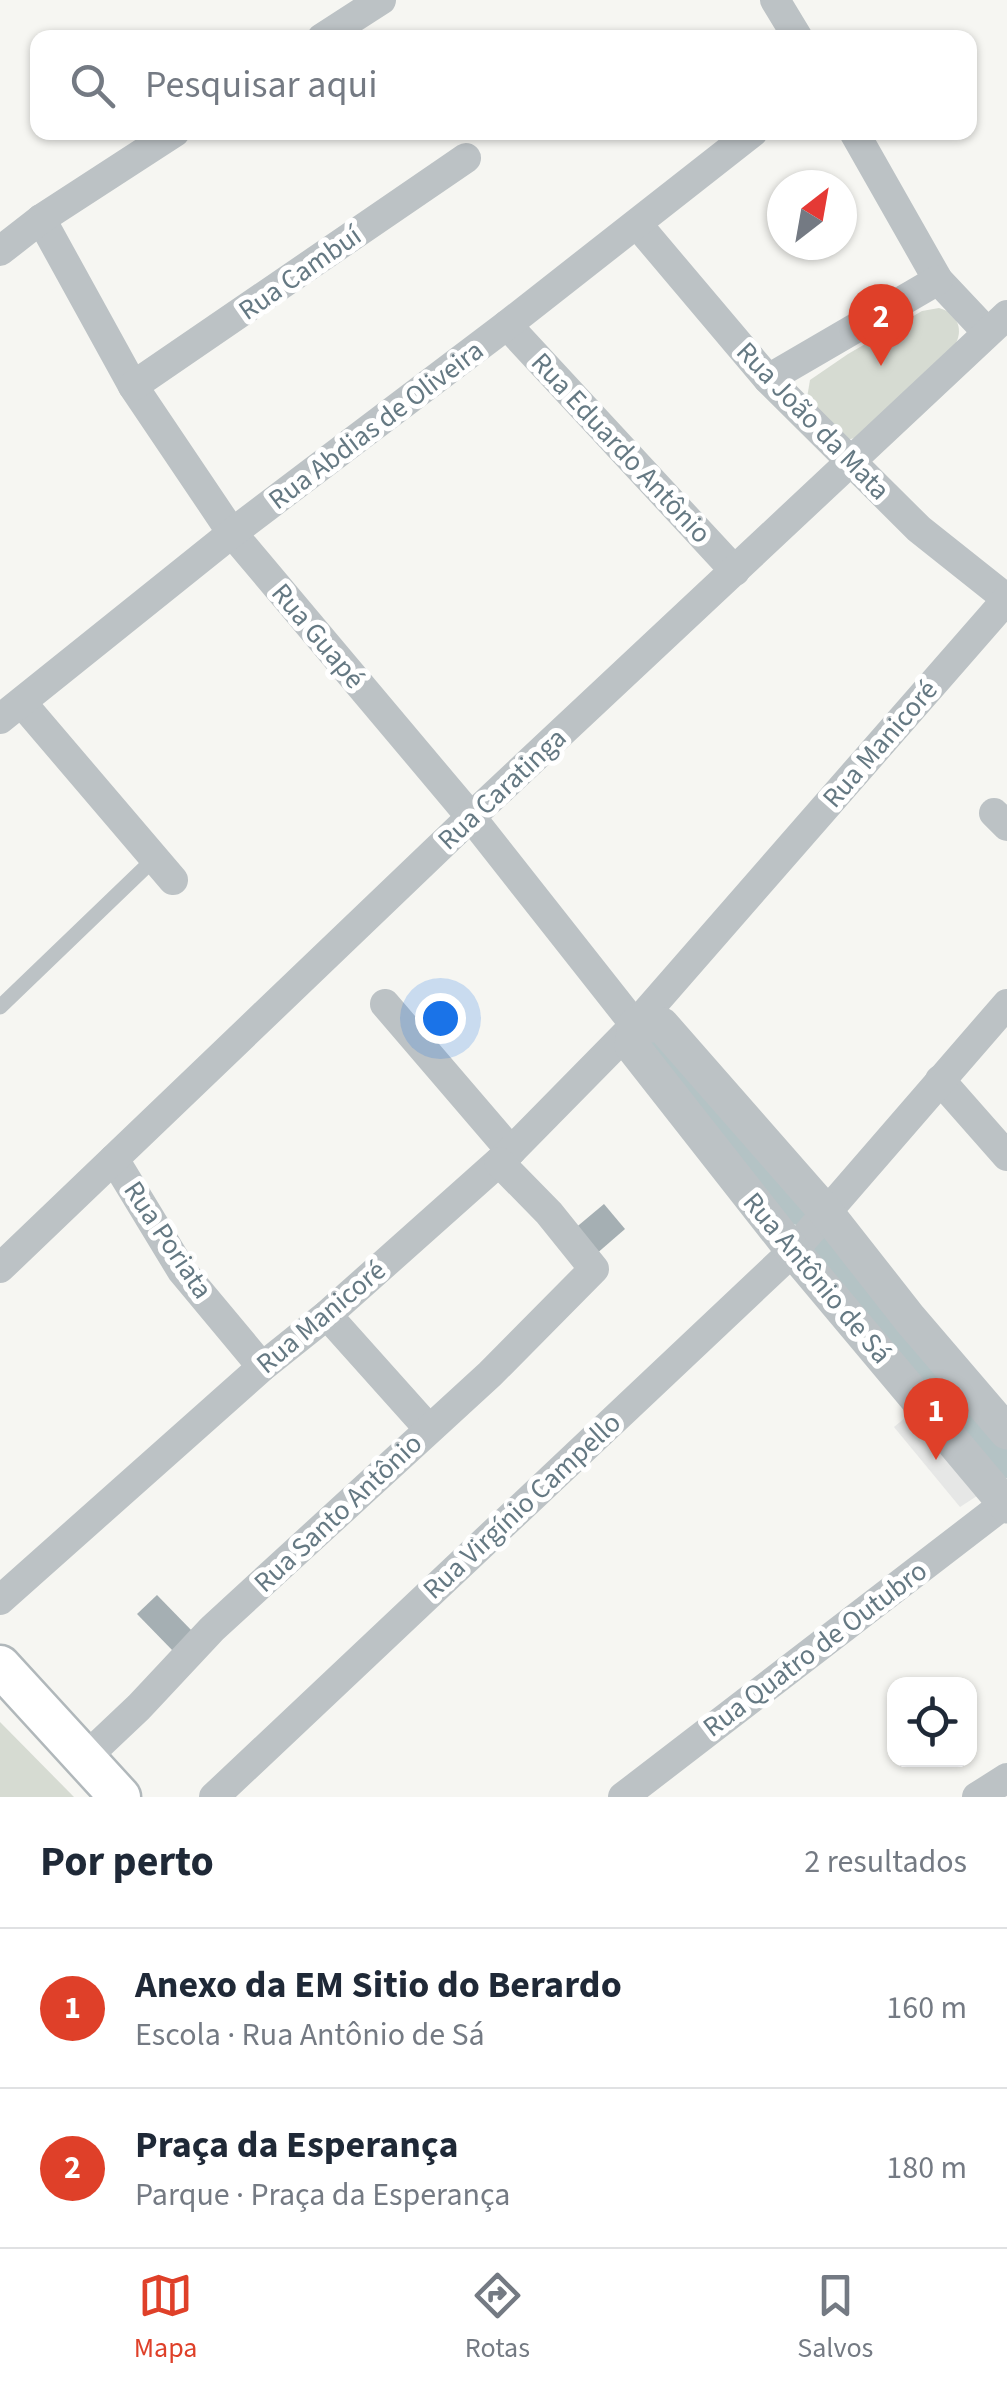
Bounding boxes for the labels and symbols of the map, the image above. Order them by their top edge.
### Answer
north arrow [767,170,857,260]
street label: Rua Cambuí [230,215,370,330]
pin: 2 [848,284,914,366]
street label: Rua Abdias de Oliveira [260,331,492,519]
street label: Rua João da Mata [727,333,899,509]
street label: Rua Eduardo Antônio [522,344,720,552]
street label: Rua Guapé [262,575,374,697]
street label: Rua Manicoré [813,671,947,817]
street label: Rua Caratinga [429,719,575,859]
your location [415,993,466,1044]
street label: Rua Poriata [114,1173,222,1307]
street label: Rua Antônio de Sá [733,1184,901,1372]
street label: Rua Manicoré [248,1251,394,1383]
pin: 1 [904,1378,968,1460]
street label: Rua Virgínio Campello [414,1403,630,1609]
street label: Rua Santo Antônio [245,1424,431,1602]
street label: Rua Quatro de Outubro [694,1551,936,1747]

